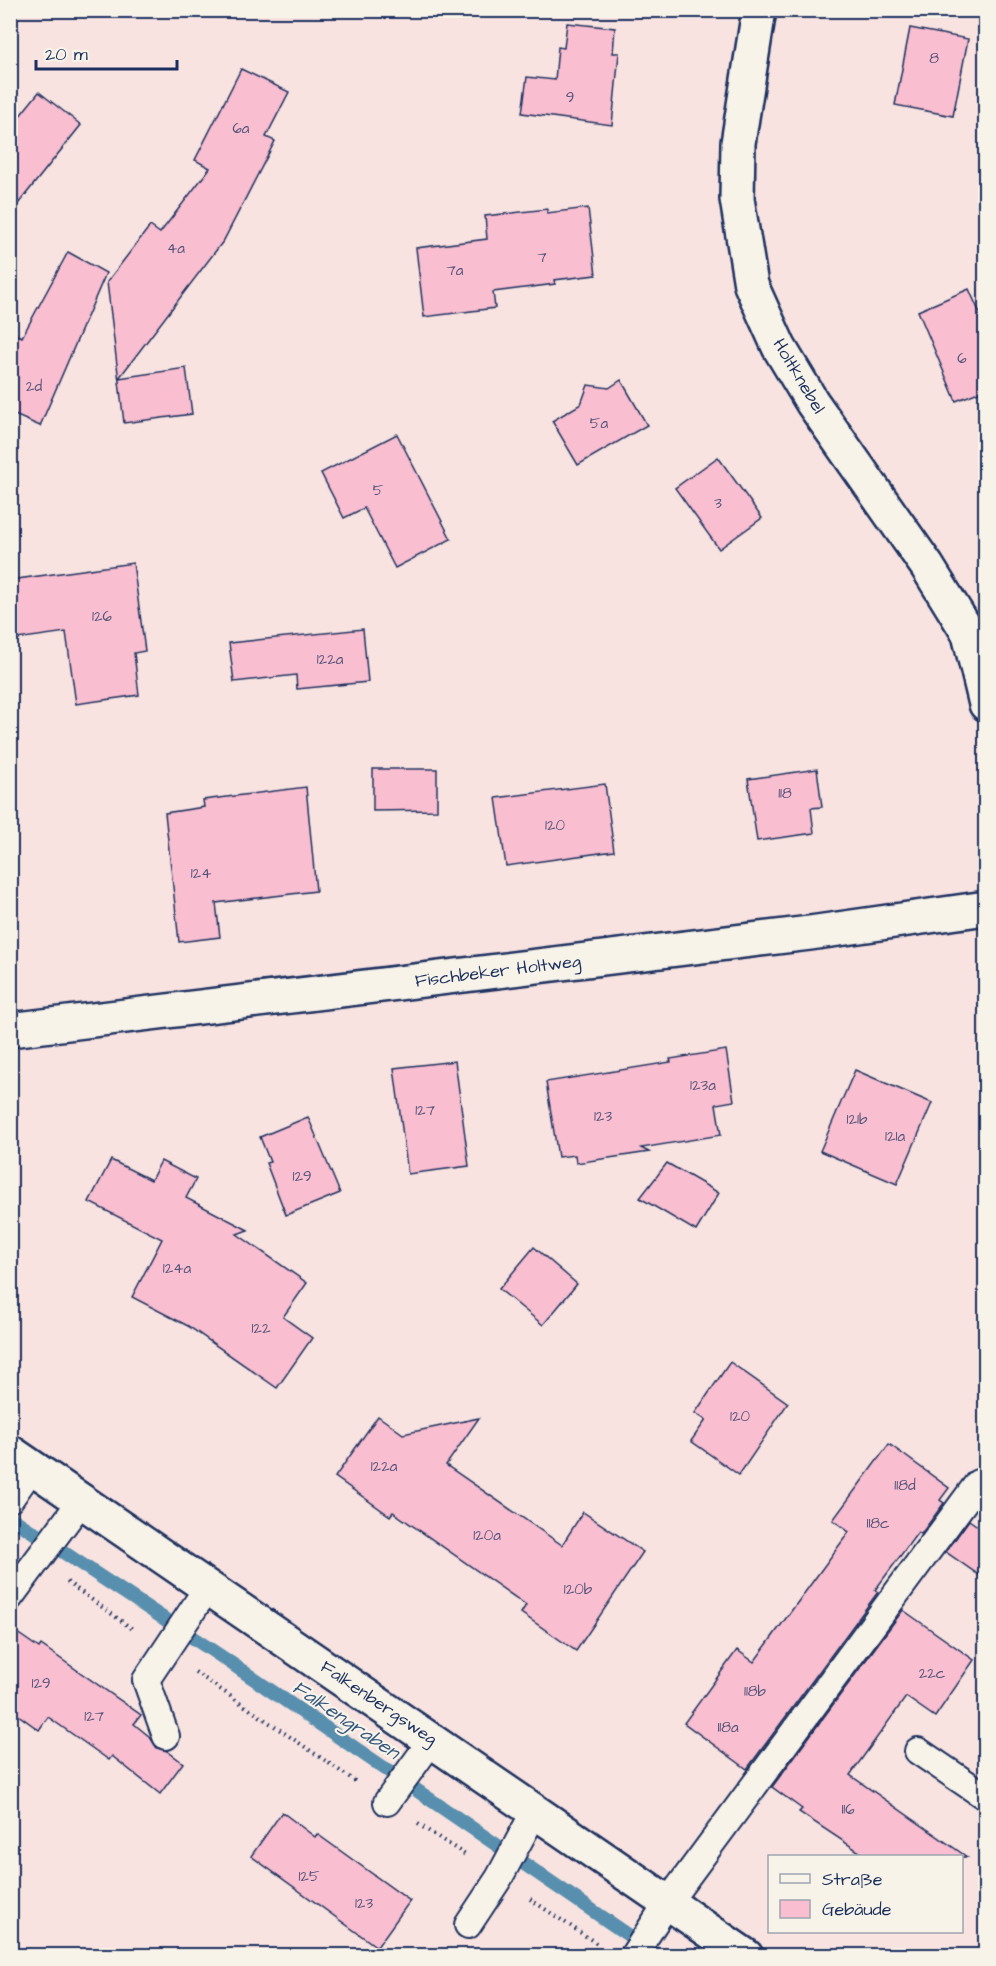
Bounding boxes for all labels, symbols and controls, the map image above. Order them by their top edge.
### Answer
scale bar [36,33,177,71]
text: 20 m [45,42,88,67]
house number: 8 [929,48,939,69]
house number: 9 [566,87,574,108]
house number: 6a [232,118,250,139]
house number: 4a [167,238,185,259]
house number: 7 [537,247,547,268]
house number: 7a [447,260,464,281]
street label: Holtknebel [767,334,831,418]
house number: 6 [957,348,967,369]
house number: 2d [26,376,42,397]
house number: 5a [590,413,608,434]
house number: 5 [373,480,384,501]
house number: 3 [714,493,722,514]
house number: 126 [92,606,113,627]
house number: 122a [317,649,344,670]
house number: 118 [778,783,792,804]
house number: 120 [545,815,566,836]
house number: 124 [191,863,211,884]
street label: Fischbeker Holtweg [414,948,583,995]
house number: 123a [690,1075,716,1096]
house number: 127 [415,1100,435,1121]
house number: 123 [594,1106,612,1127]
house number: 121b [847,1109,868,1130]
house number: 121a [885,1126,905,1147]
house number: 129 [292,1166,312,1187]
house number: 124a [163,1258,192,1279]
house number: 122 [251,1318,271,1339]
house number: 120 [730,1406,751,1427]
house number: 122a [371,1456,398,1477]
house number: 118d [894,1475,916,1496]
house number: 118c [866,1513,890,1534]
house number: 120a [473,1525,501,1546]
house number: 120b [564,1579,593,1600]
street label: Falkenbergsweg [315,1655,442,1752]
house number: 22c [919,1663,946,1684]
house number: 129 [31,1673,51,1694]
water label: Falkengraben [286,1674,407,1768]
house number: 118b [744,1681,767,1702]
house number: 127 [84,1706,104,1727]
house number: 118a [717,1717,739,1738]
house number: 116 [841,1799,855,1820]
legend [768,1855,963,1933]
house number: 125 [298,1866,320,1887]
text: Straße [822,1867,883,1892]
house number: 123 [355,1893,373,1914]
text: Gebäude [822,1897,892,1922]

